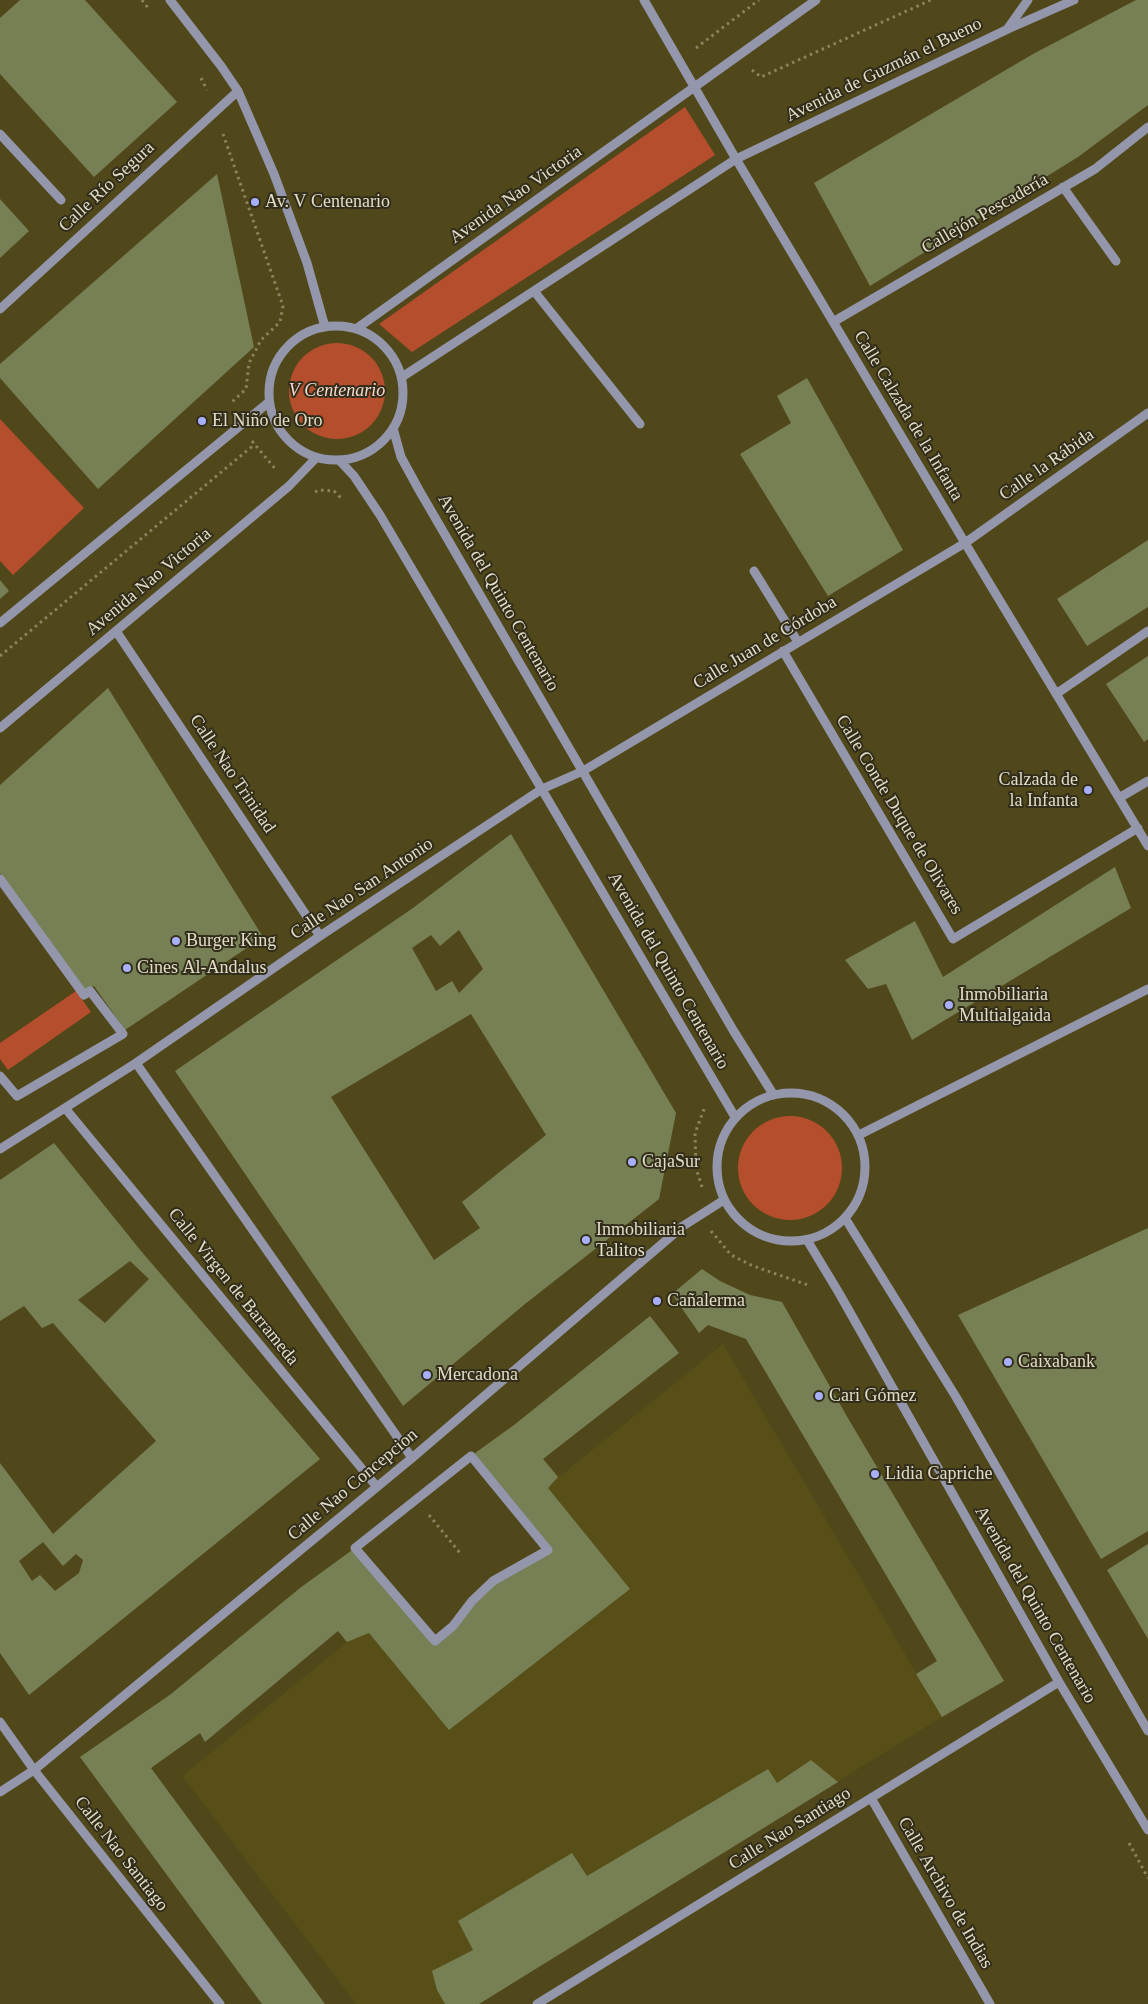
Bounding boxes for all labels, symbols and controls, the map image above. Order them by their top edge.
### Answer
street label: Avenida de Guzmán el Bueno [782,13,986,127]
street label: Calle Río Segura [55,137,159,237]
street label: Avenida Nao Victoria [446,141,586,249]
street label: Callejón Pescadería [918,169,1052,259]
place label: Av. V Centenario [265,191,390,213]
marker: Av. V Centenario [249,196,261,208]
street label: Calle Calzada de la Infanta [849,327,967,505]
park label: V Centenario [289,380,385,402]
place label: El Niño de Oro [212,410,322,432]
marker: El Niño de Oro [196,415,208,427]
street label: Calle la Rábida [995,424,1099,506]
street label: Avenida del Quinto Centenario [433,491,563,695]
street label: Avenida Nao Victoria [82,523,216,641]
street label: Calle Juan de Córdoba [689,592,841,694]
street label: Calle Nao Trinidad [184,711,280,837]
street label: Calle Conde Duque de Olivares [831,711,967,919]
place label: Calzada de la Infanta [999,769,1078,812]
marker: Calzada de la Infanta [1082,784,1094,796]
street label: Calle Nao San Antonio [287,833,437,945]
street label: Avenida del Quinto Centenario [603,869,733,1073]
place label: Burger King [186,930,276,952]
marker: Burger King [170,935,182,947]
place label: Cines Al-Andalus [137,957,266,979]
marker: Cines Al-Andalus [121,962,133,974]
place label: Inmobiliaria Multialgaida [959,984,1051,1026]
marker: Inmobiliaria Multialgaida [943,999,955,1011]
place label: CajaSur [642,1151,700,1173]
marker: CajaSur [626,1156,638,1168]
street label: Calle Virgen de Barrameda [163,1204,303,1370]
place label: Inmobiliaria Talitos [596,1219,685,1262]
marker: Inmobiliaria Talitos [580,1234,592,1246]
place label: Cañalerma [667,1290,745,1312]
marker: Cañalerma [651,1295,663,1307]
place label: Caixabank [1018,1351,1095,1373]
marker: Caixabank [1002,1356,1014,1368]
place label: Mercadona [437,1364,518,1386]
marker: Mercadona [421,1369,433,1381]
place label: Cari Gómez [829,1385,916,1407]
marker: Cari Gómez [813,1390,825,1402]
street label: Calle Nao Concepcion [284,1424,422,1546]
place label: Lidia Capriche [885,1463,992,1485]
marker: Lidia Capriche [869,1468,881,1480]
street label: Avenida del Quinto Centenario [970,1503,1100,1707]
street label: Calle Nao Santiago [725,1783,855,1875]
street label: Calle Nao Santiago [69,1792,173,1916]
street label: Calle Archivo de Indias [893,1813,997,1973]

